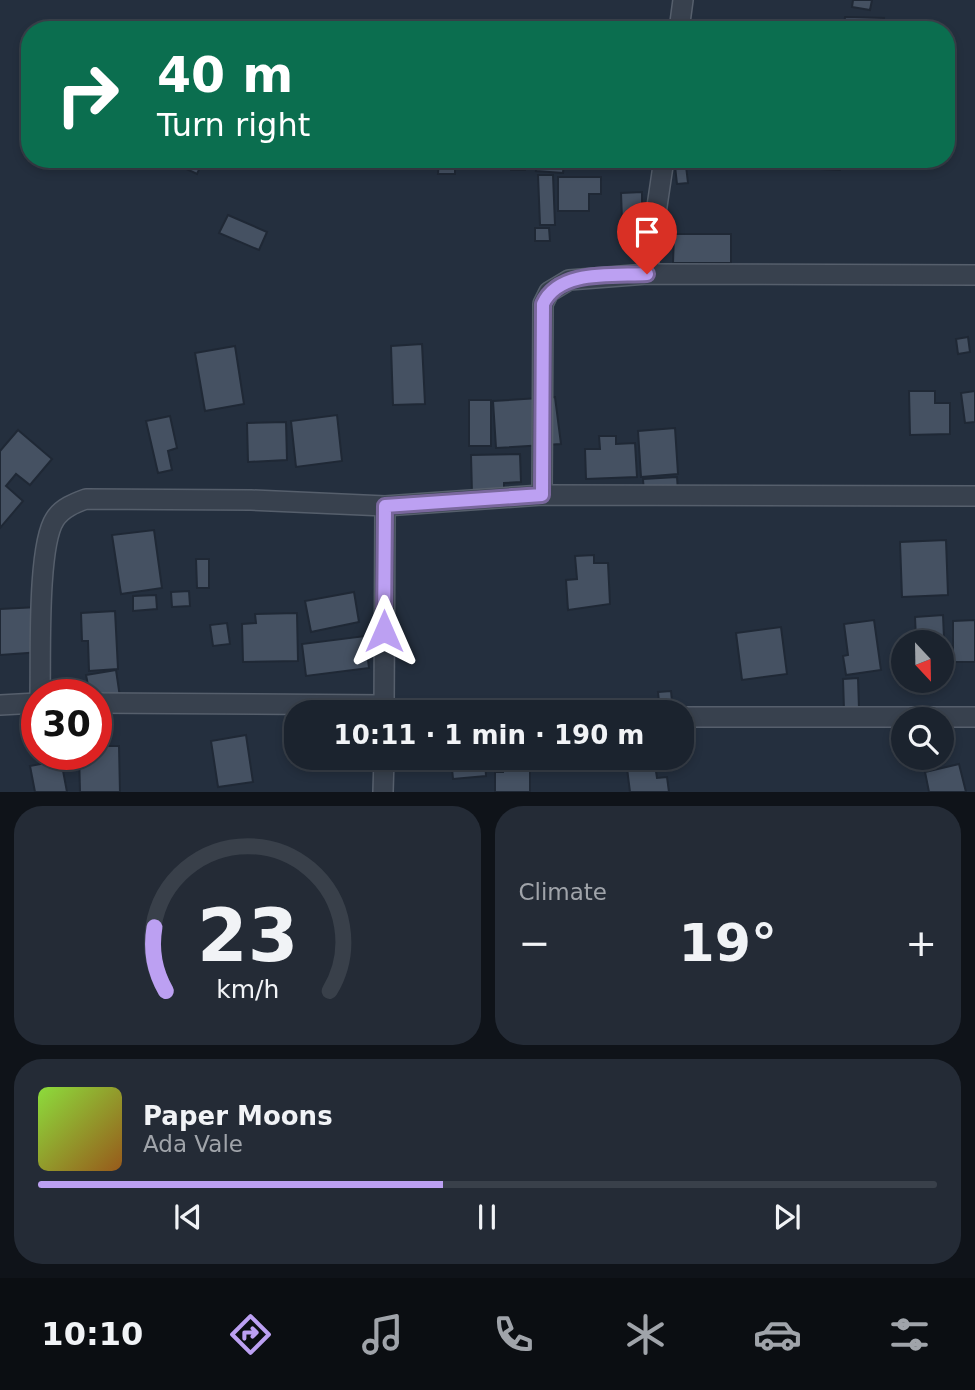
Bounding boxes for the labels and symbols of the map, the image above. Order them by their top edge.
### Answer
pin [617,202,677,274]
position arrow [347,594,421,668]
north arrow [891,630,954,693]
speed limit sign: 30 [21,679,112,770]

